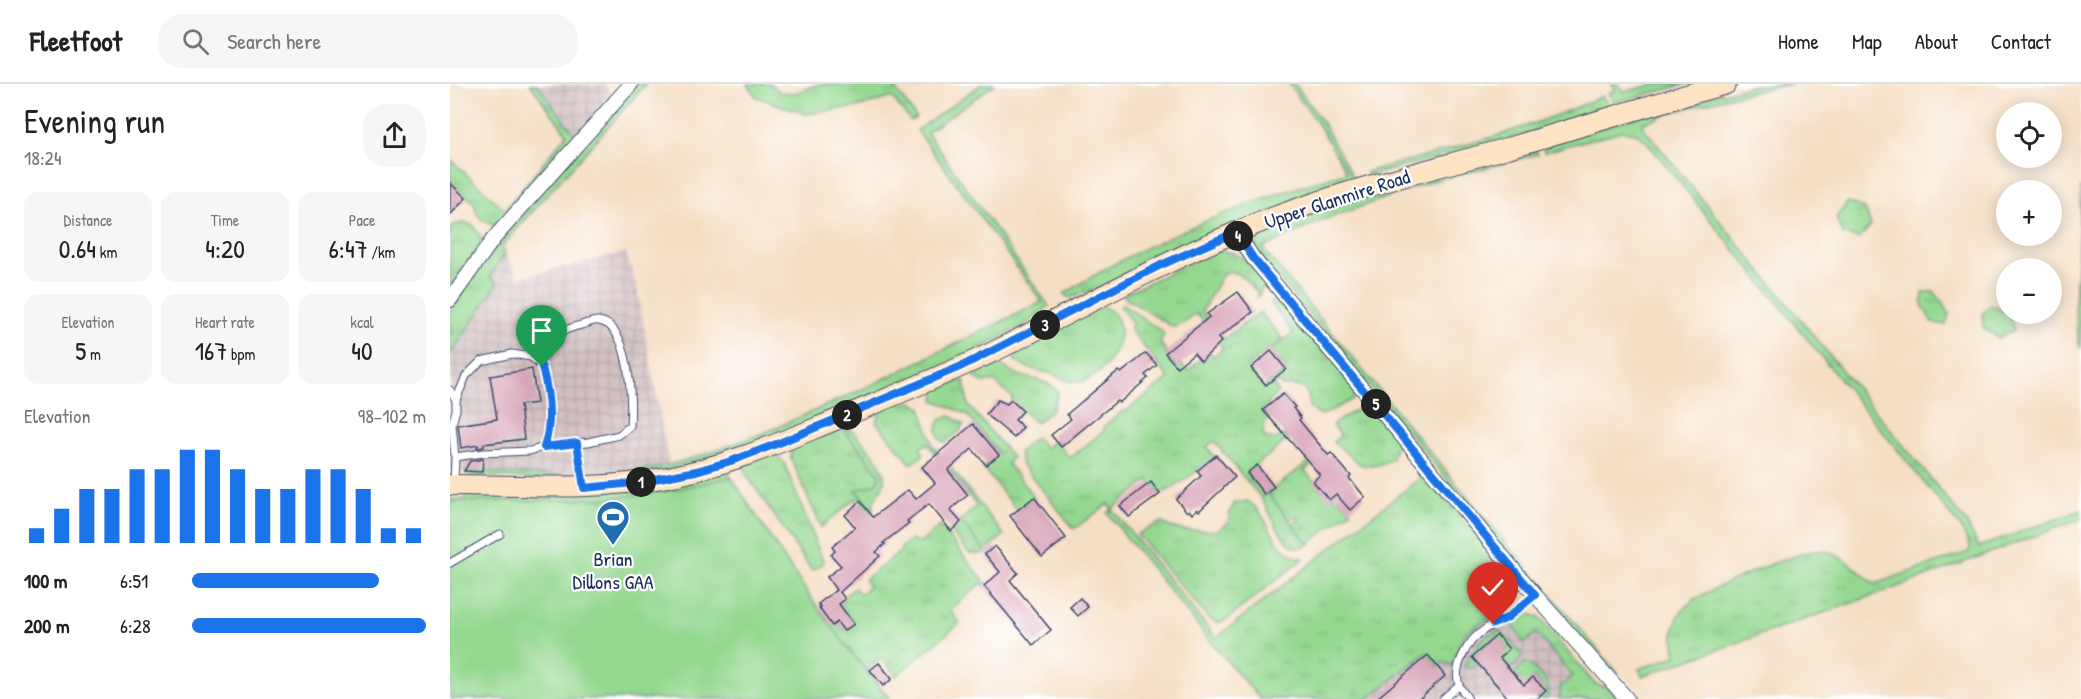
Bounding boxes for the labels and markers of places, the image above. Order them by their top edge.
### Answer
pin: 4 [1223,221,1253,251]
pin [516,305,567,367]
pin: 3 [1030,310,1060,340]
pin: 5 [1361,389,1391,419]
pin: 2 [832,400,862,430]
pin: 1 [626,467,656,497]
sports icon: Brian Dillons GAA [595,499,631,546]
place label: Brian Dillons GAA [572,545,654,595]
pin [1467,562,1518,624]

